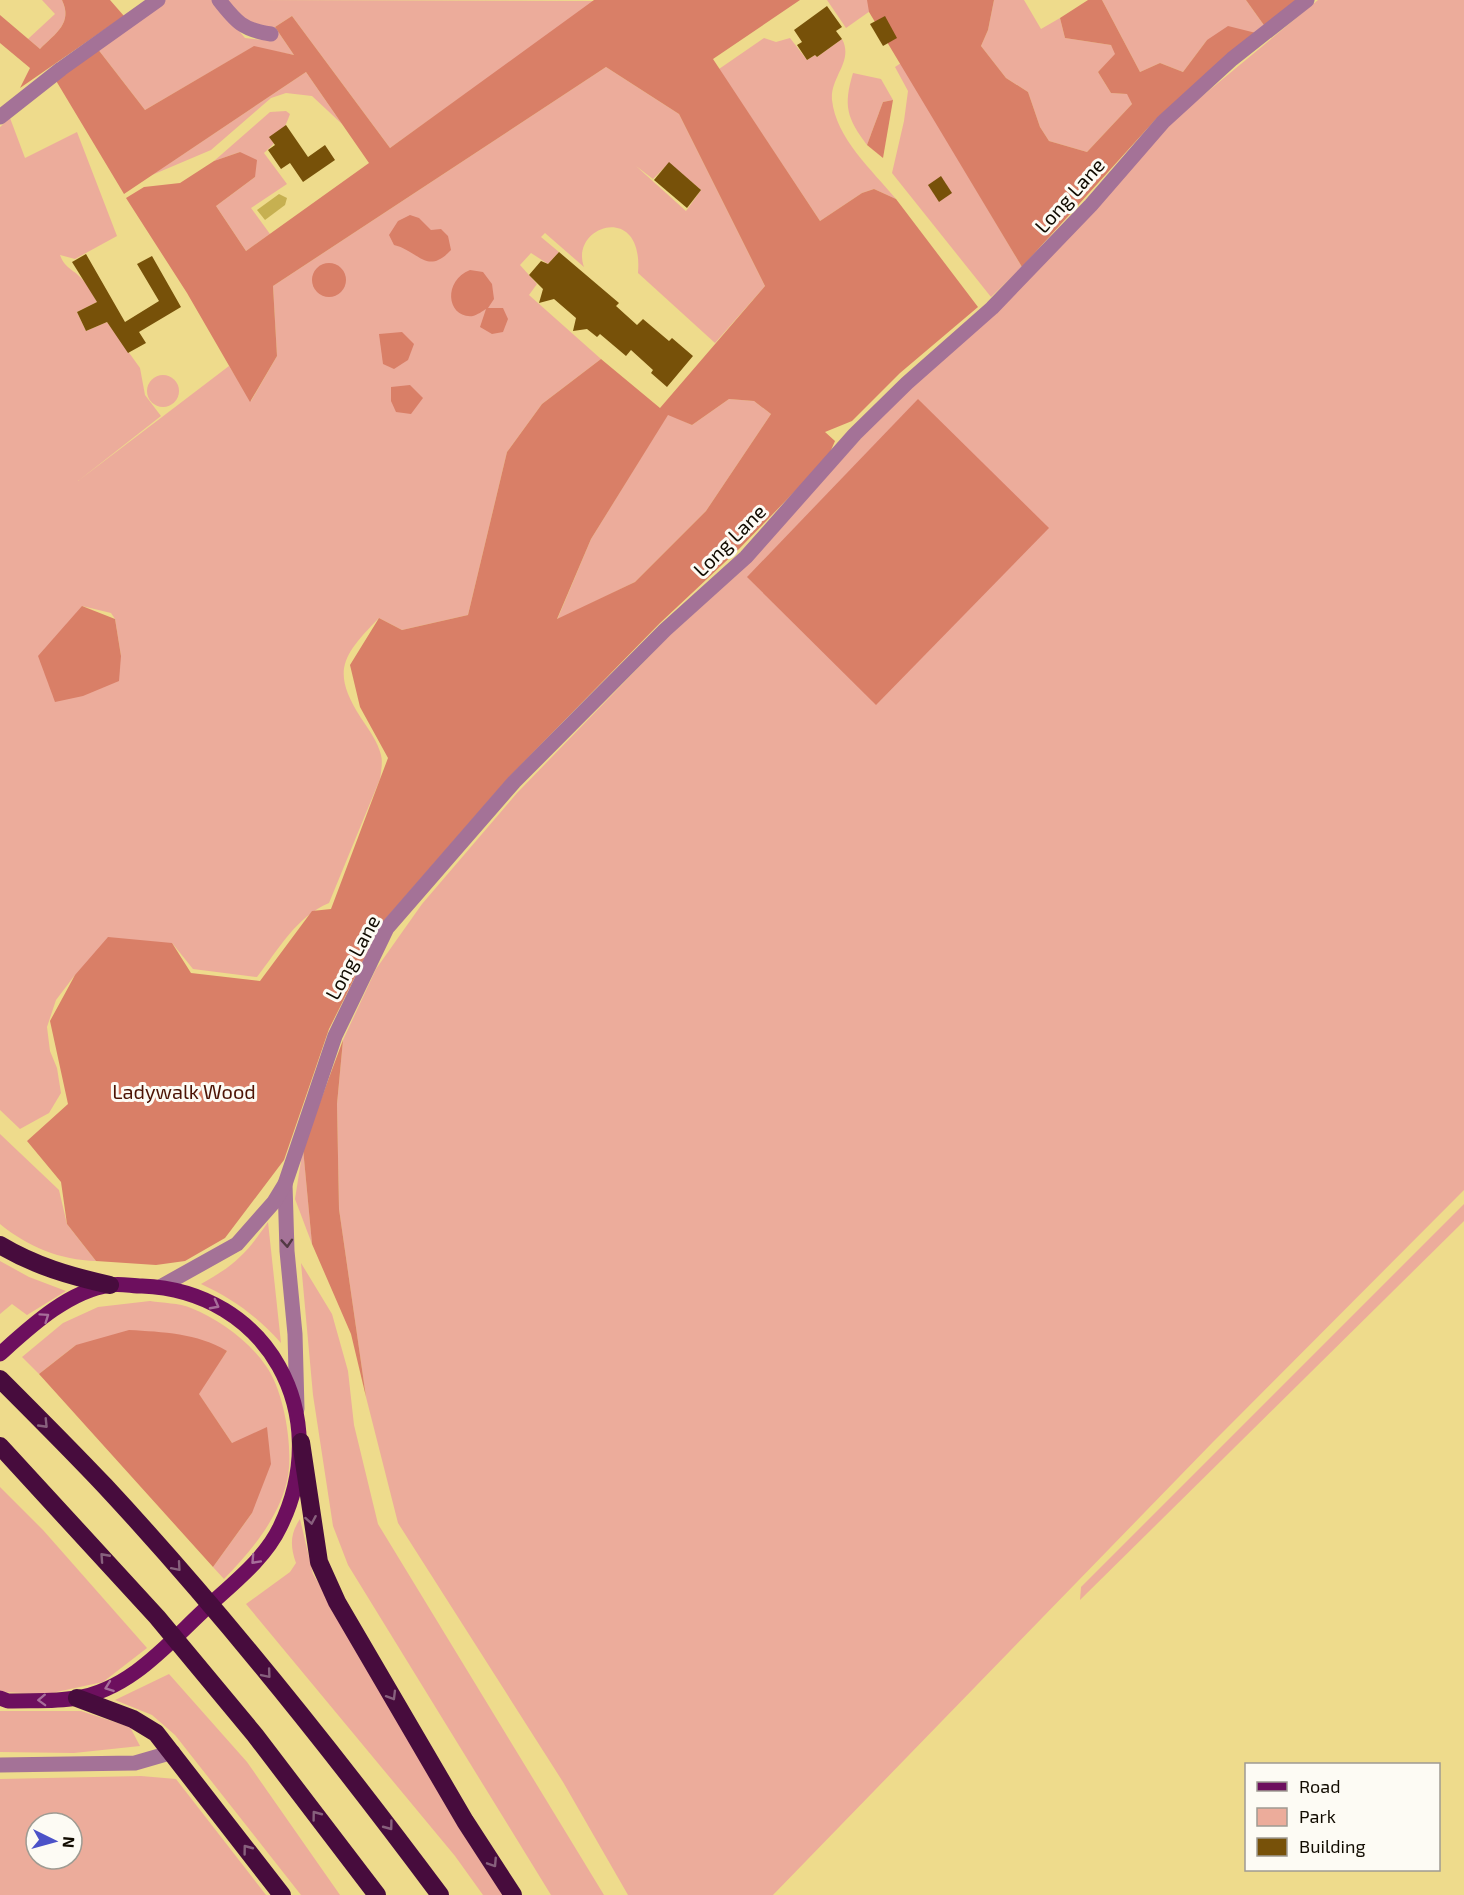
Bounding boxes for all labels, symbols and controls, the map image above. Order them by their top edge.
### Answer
street label: Long Lane [1029,153,1109,237]
street label: Long Lane [688,499,770,581]
street label: Long Lane [320,911,384,1003]
park label: Ladywalk Wood [112,1079,256,1103]
one-way arrow [280,1238,293,1247]
one-way arrow [209,1298,219,1309]
one-way arrow [39,1313,50,1324]
one-way arrow [37,1417,48,1428]
one-way arrow [305,1516,317,1525]
one-way arrow [252,1553,263,1564]
one-way arrow [100,1554,111,1564]
one-way arrow [170,1560,181,1571]
one-way arrow [260,1667,271,1678]
one-way arrow [104,1680,115,1692]
one-way arrow [385,1690,397,1700]
one-way arrow [38,1693,47,1706]
legend [1245,1763,1440,1871]
text: Road [1299,1775,1340,1797]
text: Park [1299,1805,1336,1827]
one-way arrow [312,1810,323,1821]
north arrow [24,1811,84,1871]
one-way arrow [382,1820,393,1831]
text: Building [1299,1835,1366,1857]
text: N [59,1836,79,1849]
one-way arrow [243,1844,254,1855]
one-way arrow [486,1856,497,1867]

